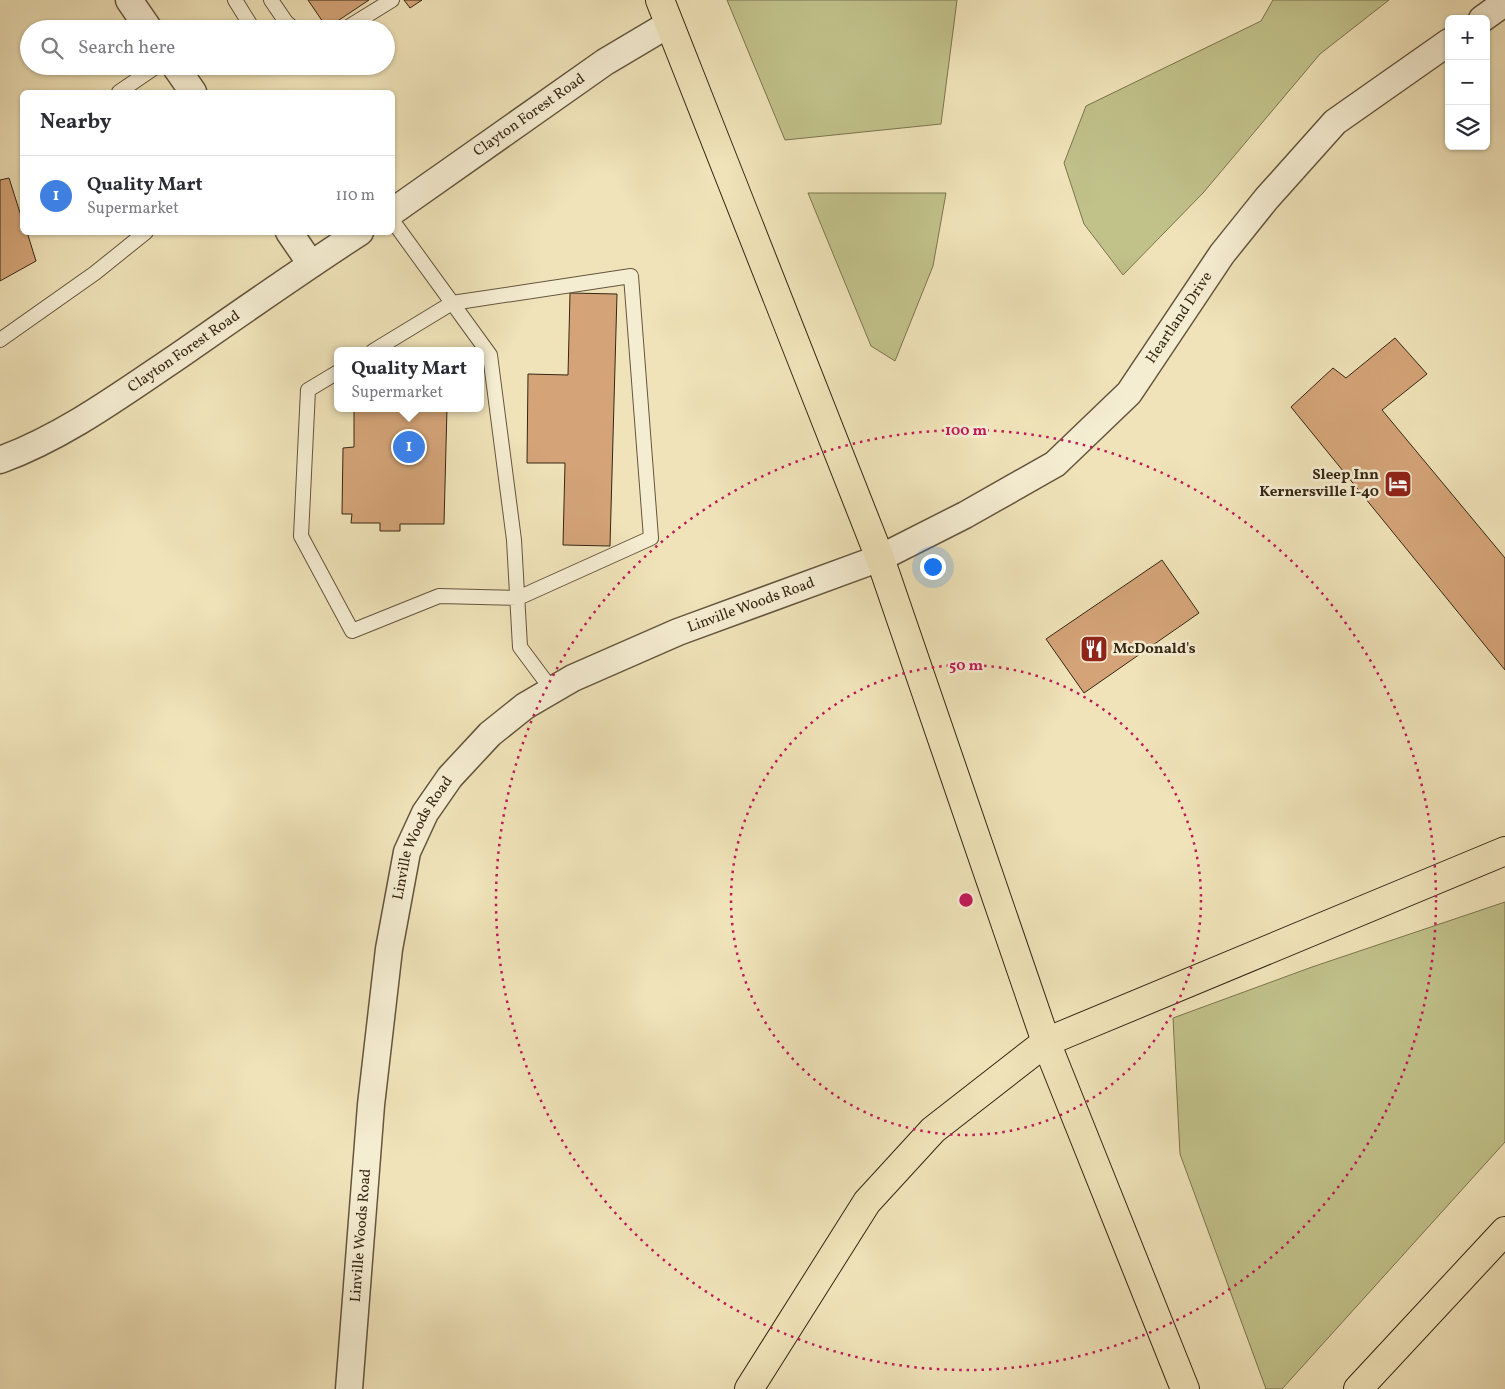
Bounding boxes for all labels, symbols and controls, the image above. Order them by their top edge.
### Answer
map controls [1445,15,1490,150]
button: + [1445,15,1490,60]
search box [20,20,395,75]
icon: search [38,34,66,62]
text: Search here [78,35,175,61]
button: − [1445,60,1490,105]
street label: Clayton Forest Road [469,69,589,162]
button: layers [1445,105,1490,150]
text: Nearby [40,108,111,137]
text: Quality Mart [87,172,203,198]
text: 1 [53,185,59,207]
text: 110 m [336,185,375,207]
text: Supermarket [87,198,179,220]
street label: Heartland Drive [1141,268,1218,368]
street label: Clayton Forest Road [124,306,244,398]
popup [334,347,484,412]
text: Quality Mart [351,356,467,382]
text: Supermarket [351,382,443,404]
text: 100 m [945,421,988,442]
pin: 1 [393,428,425,466]
place label: Sleep Inn Kernersville I-40 [1259,465,1379,503]
hotel icon: Sleep Inn Kernersville I-40 [1383,469,1413,499]
your location [920,554,946,580]
street label: Linville Woods Road [685,572,818,638]
restaurant icon: McDonald's [1079,634,1109,664]
place label: McDonald's [1113,639,1196,660]
text: 50 m [949,656,983,677]
street label: Linville Woods Road [388,772,458,902]
centre of rings [957,891,975,909]
street label: Linville Woods Road [345,1168,377,1303]

